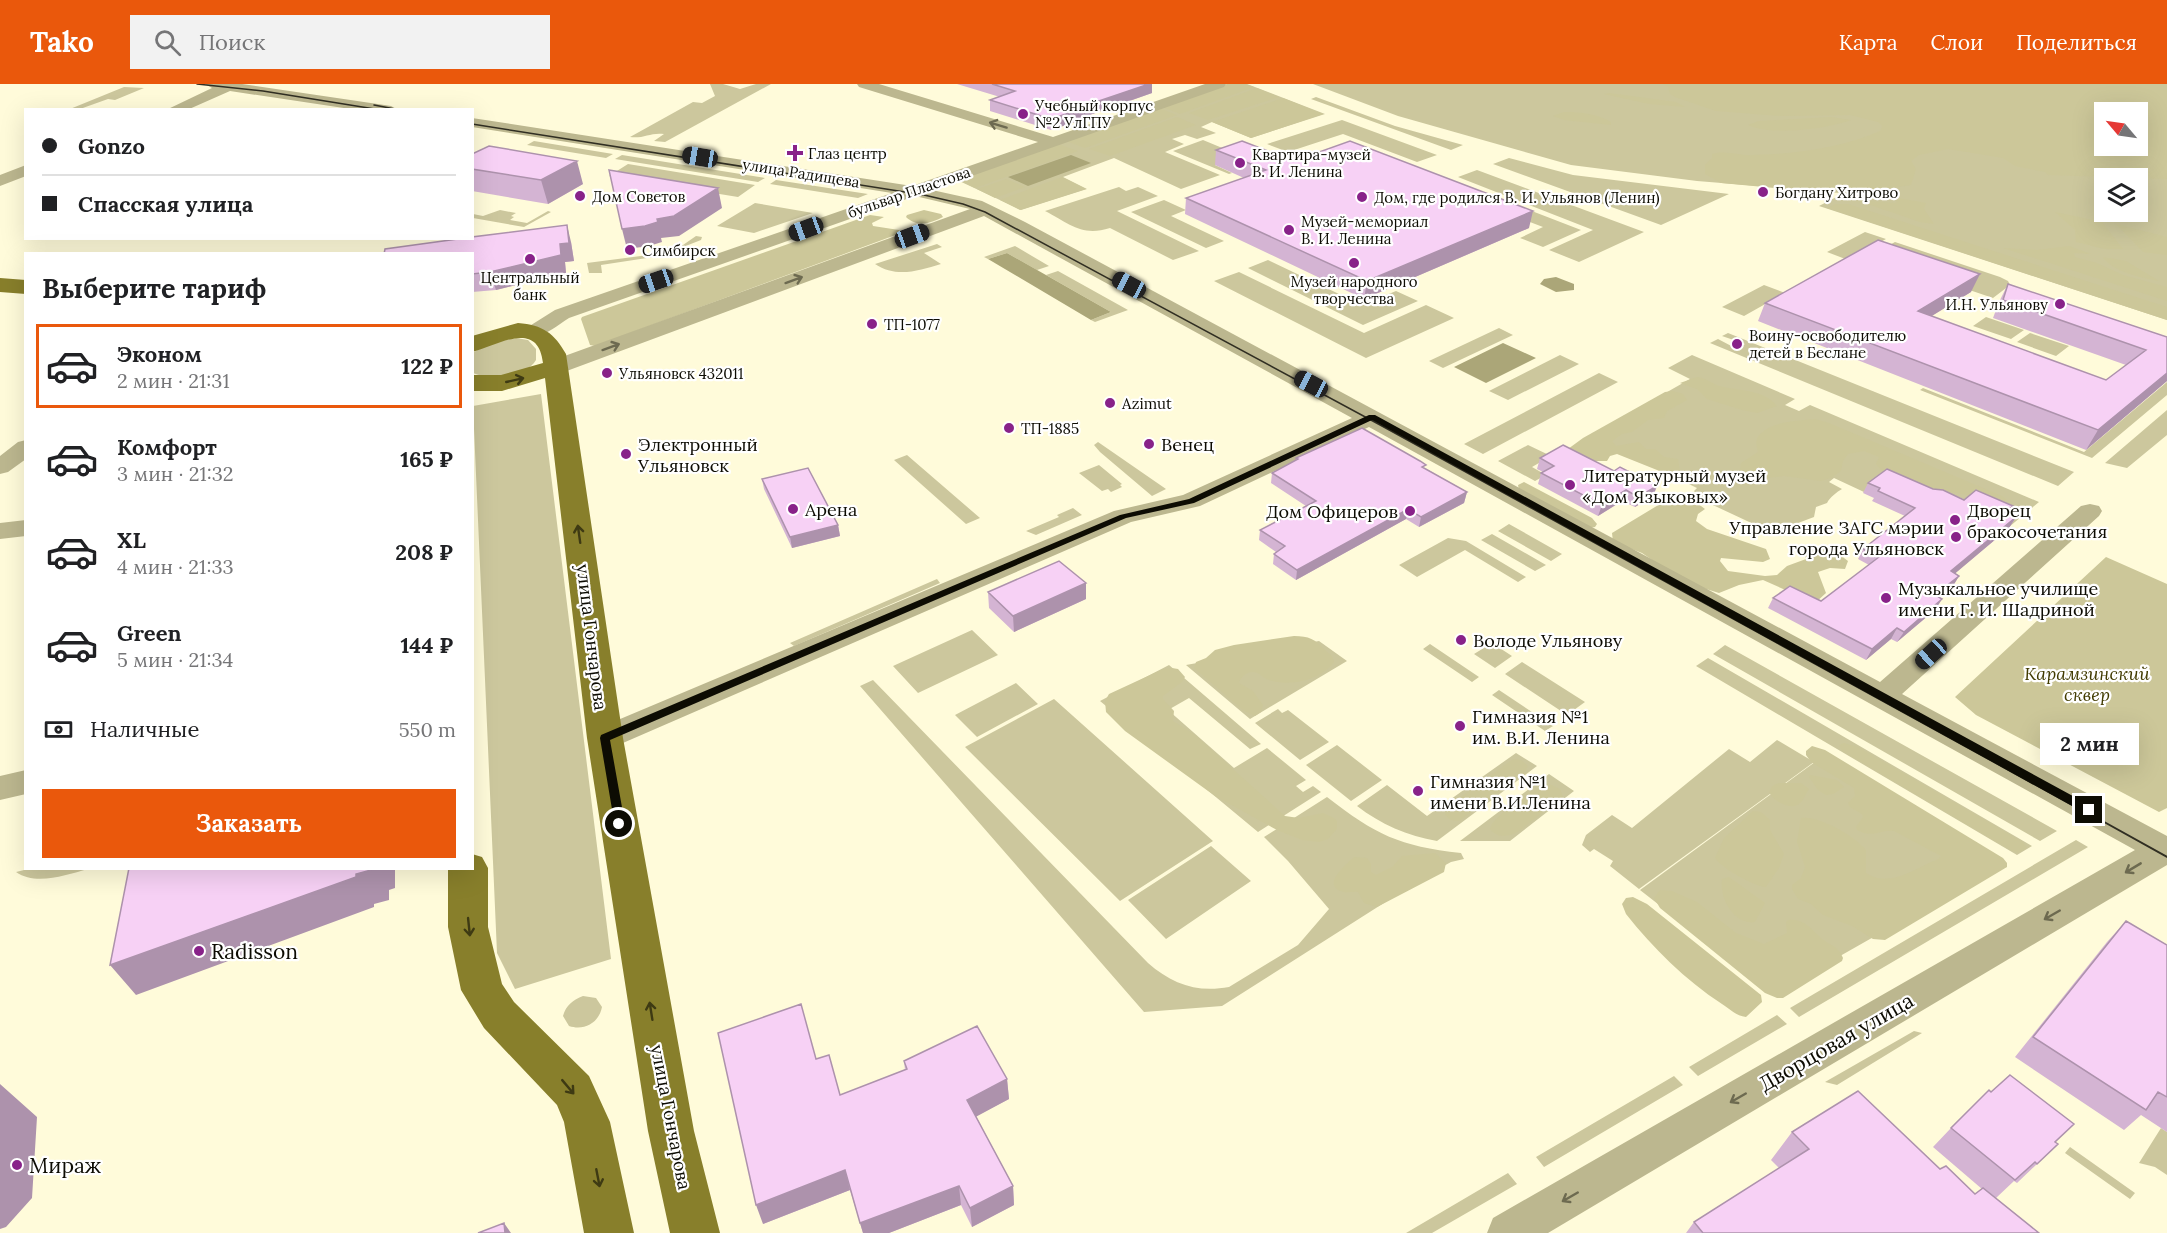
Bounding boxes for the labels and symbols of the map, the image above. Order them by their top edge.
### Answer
place label: Учебный корпус №2 УлГПУ [1034,96,1153,132]
north arrow [2094,102,2148,156]
marker: Учебный корпус №2 УлГПУ [1016,107,1030,121]
one-way arrow [989,119,1008,130]
marker: Глаз центр [786,144,804,162]
place label: Глаз центр [808,144,887,163]
car [681,145,719,169]
place label: Квартира-музей В. И. Ленина [1252,145,1371,181]
street label: улица Радищева [741,154,861,192]
marker: Квартира-музей В. И. Ленина [1233,156,1247,170]
street label: бульвар Пластова [845,162,973,222]
place label: Богдану Хитрово [1775,183,1898,202]
marker: Богдану Хитрово [1756,185,1770,199]
place label: Дом Советов [592,187,686,206]
place label: Дом, где родился В. И. Ульянов (Ленин) [1374,188,1660,208]
marker: Дом Советов [573,189,587,203]
marker: Дом, где родился В. И. Ульянов (Ленин) [1355,190,1369,204]
place label: Музей-мемориал В. И. Ленина [1301,212,1429,248]
car [786,214,826,244]
car [892,221,932,251]
marker: Музей-мемориал В. И. Ленина [1282,223,1296,237]
place label: Симбирск [642,241,716,260]
marker: Симбирск [623,243,637,257]
marker: Центральный банк [523,252,537,266]
marker: Музей народного творчества [1347,256,1361,270]
car [636,267,676,295]
place label: Центральный банк [480,268,580,304]
car [1109,269,1149,301]
place label: Музей народного творчества [1290,272,1418,308]
one-way arrow [784,274,802,285]
place label: И.Н. Ульянову [1945,295,2048,314]
marker: И.Н. Ульянову [2053,297,2067,311]
place label: ТП-1077 [884,315,940,334]
marker: ТП-1077 [865,317,879,331]
place label: Воину-освободителю детей в Беслане [1749,326,1906,362]
marker: Воину-освободителю детей в Беслане [1730,337,1744,351]
one-way arrow [601,341,619,352]
place label: Ульяновск 432011 [618,364,743,383]
marker: Ульяновск 432011 [600,366,614,380]
car [1291,368,1331,400]
one-way arrow [505,374,524,385]
place label: Azimut [1121,394,1172,413]
marker: Azimut [1103,396,1117,410]
place label: ТП-1885 [1021,419,1079,438]
marker: ТП-1885 [1002,421,1016,435]
place label: Электронный Ульяновск [637,433,758,477]
place label: Венец [1161,433,1214,456]
marker: Венец [1142,437,1156,451]
marker: Электронный Ульяновск [619,447,633,461]
place label: Литературный музей «Дом Языковых» [1582,464,1766,508]
marker: Литературный музей «Дом Языковых» [1563,478,1577,492]
place label: Арена [804,498,857,521]
place label: Дворец бракосочетания [1967,499,2107,543]
place label: Дом Офицеров [1266,500,1398,523]
marker: Арена [786,502,800,516]
marker: Дом Офицеров [1403,504,1417,518]
marker: Дворец бракосочетания [1948,513,1962,527]
place label: Управление ЗАГС мэрии города Ульяновск [1728,516,1944,560]
one-way arrow [573,525,584,545]
marker: Управление ЗАГС мэрии города Ульяновск [1949,530,1963,544]
street label: улица Гончарова [572,562,612,712]
place label: Музыкальное училище имени Г. И. Шадриной [1898,577,2098,621]
marker: Музыкальное училище имени Г. И. Шадриной [1879,591,1893,605]
place label: Володе Ульянову [1473,629,1623,652]
marker: Володе Ульянову [1454,633,1468,647]
car [1912,635,1950,673]
park label: Карамзинский сквер [2024,662,2150,706]
place label: Гимназия №1 им. В.И. Ленина [1472,705,1610,749]
marker: Гимназия №1 им. В.И. Ленина [1453,719,1467,733]
callout: 2 мин [2040,723,2138,765]
place label: Гимназия №1 имени В.И.Ленина [1430,770,1591,814]
marker: Гимназия №1 имени В.И.Ленина [1411,784,1425,798]
route end [2075,796,2102,823]
route start [605,810,632,837]
one-way arrow [2125,862,2142,874]
one-way arrow [2044,910,2061,922]
one-way arrow [464,916,475,936]
place label: Radisson [211,938,298,965]
marker: Radisson [192,944,206,958]
street label: Дворцовая улица [1754,987,1918,1097]
one-way arrow [645,1002,656,1021]
street label: улица Гончарова [646,1042,696,1192]
one-way arrow [562,1079,575,1095]
one-way arrow [1730,1093,1747,1105]
place label: Мираж [29,1152,102,1179]
marker: Мираж [10,1158,24,1172]
one-way arrow [593,1167,604,1187]
one-way arrow [1562,1191,1579,1203]

